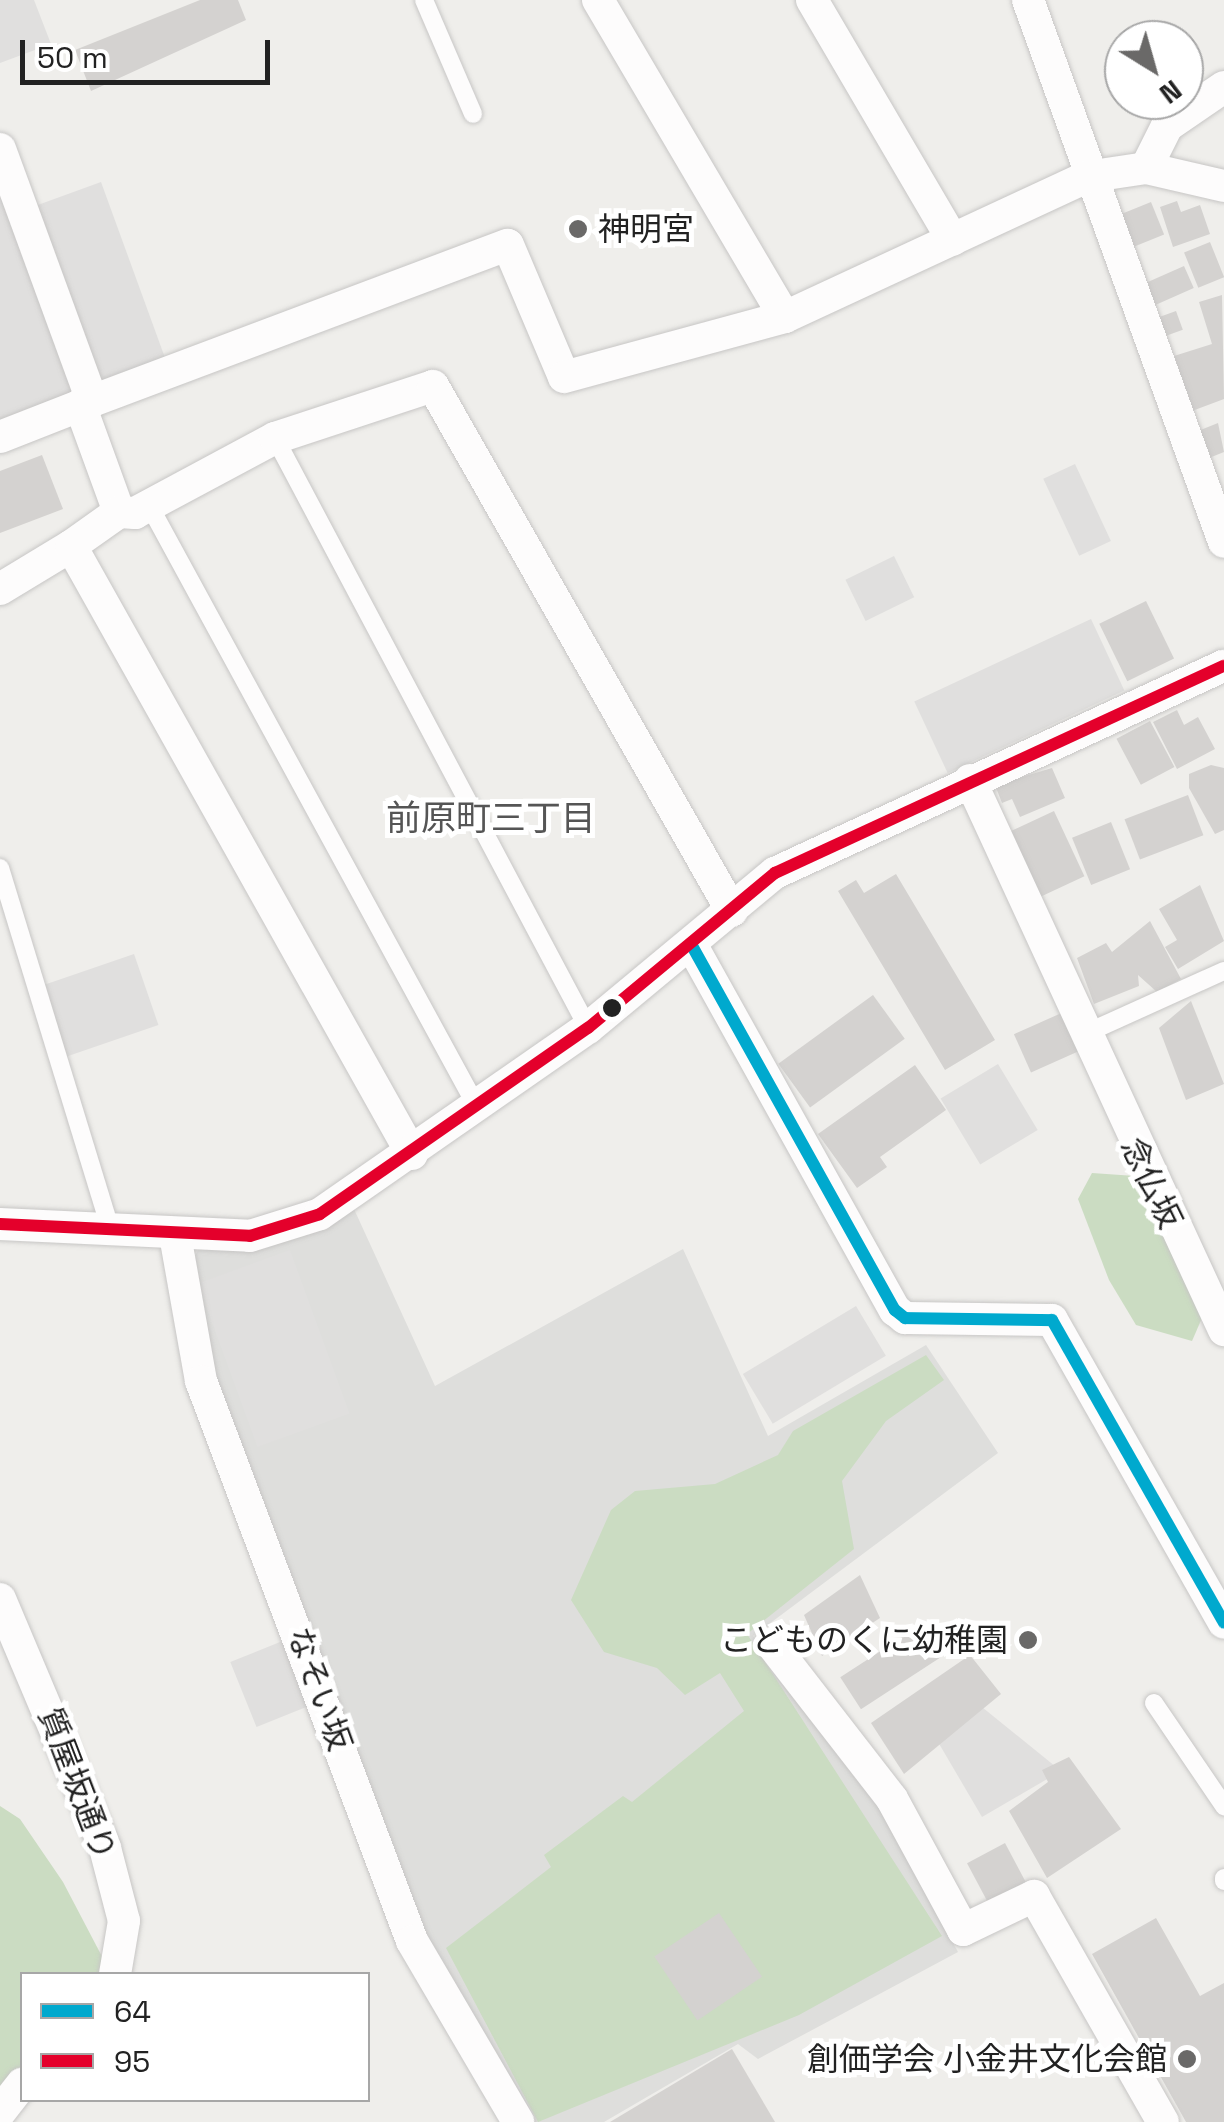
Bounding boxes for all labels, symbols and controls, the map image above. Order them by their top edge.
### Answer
scale bar [25,20,275,82]
north arrow [1104,20,1204,120]
text: 50 m [37,38,108,77]
text: N [1153,72,1189,112]
place label: 神明宮 [598,210,694,248]
marker: 神明宮 [567,218,589,240]
district label: 前原町三丁目 [386,797,596,839]
unlabelled marker [602,998,622,1018]
street label: 念仏坂 [1113,1131,1189,1235]
place label: こどものくに幼稚園 [720,1621,1008,1659]
street label: なそい坂 [279,1622,359,1756]
marker: こどものくに幼稚園 [1017,1629,1039,1651]
street label: 質屋坂通り [30,1702,124,1866]
legend [20,1972,370,2102]
text: 64 [114,1992,151,2031]
place label: 創価学会 小金井文化会館 [807,2040,1167,2078]
text: 95 [114,2042,150,2081]
marker: 創価学会 小金井文化会館 [1176,2048,1198,2070]

